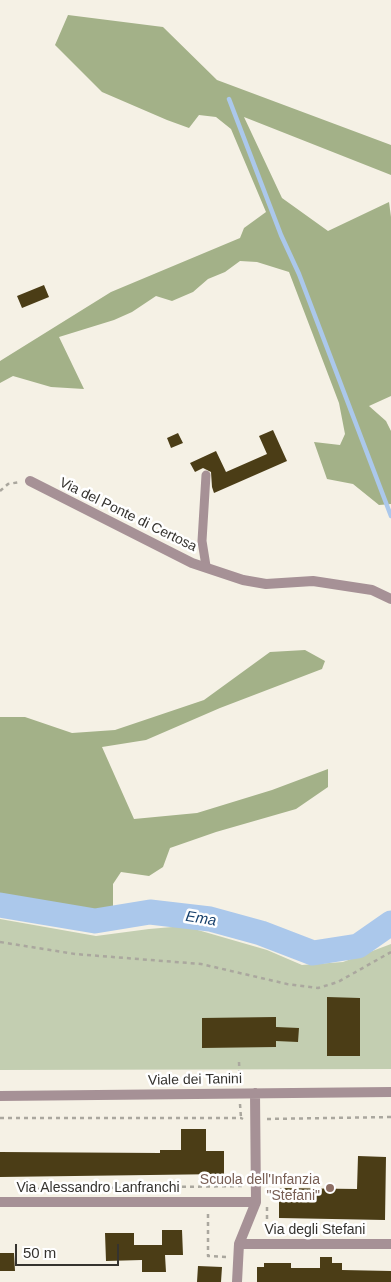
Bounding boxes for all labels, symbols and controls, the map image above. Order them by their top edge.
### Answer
street label: Via del Ponte di Certosa [57,474,199,556]
water label: Ema [184,908,218,930]
street label: Viale dei Tanini [148,1071,242,1089]
place label: Scuola dell'Infanzia "Stefani" [200,1172,320,1204]
street label: Via Alessandro Lanfranchi [16,1180,180,1196]
marker: Scuola dell'Infanzia "Stefani" [324,1182,336,1194]
street label: Via degli Stefani [265,1222,365,1238]
scale bar [18,1234,121,1266]
text: 50 m [23,1244,56,1261]

